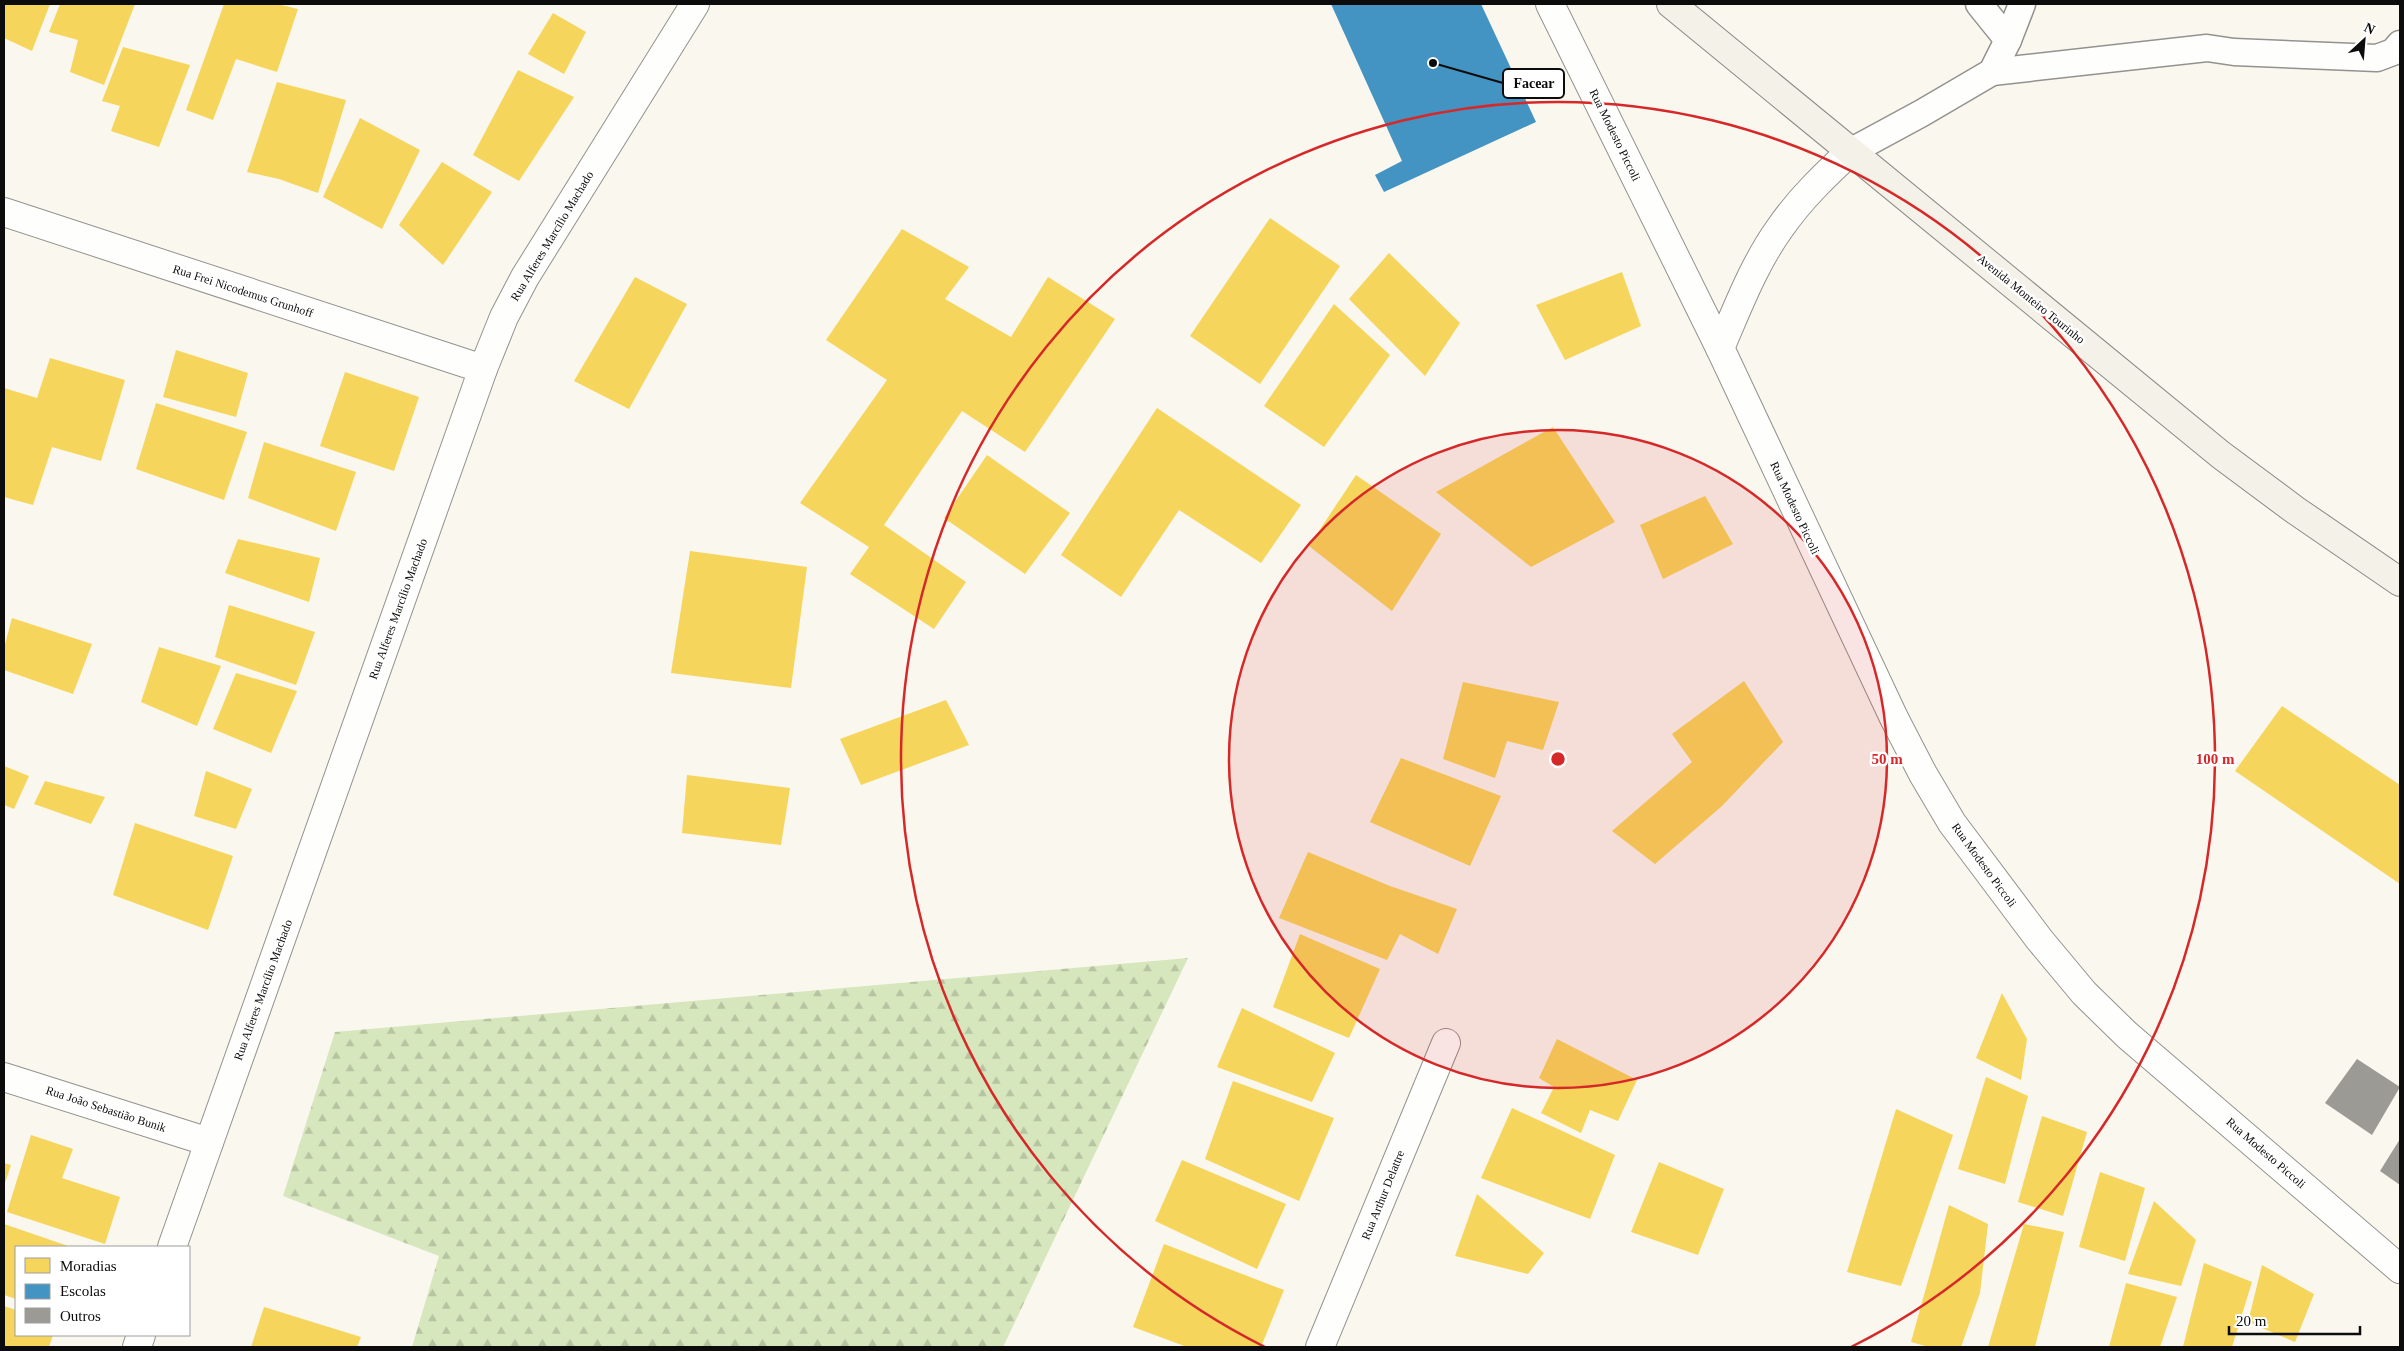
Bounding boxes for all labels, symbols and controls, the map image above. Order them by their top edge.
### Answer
north arrow [2339,15,2389,65]
text: N [2362,20,2377,38]
callout: Facear [1503,69,1564,98]
text: Facear [1513,76,1555,91]
street label: Rua Modesto Piccoli [1587,87,1644,184]
street label: Rua Alferes Marcílio Machado [508,169,596,303]
street label: Avenida Monteiro Tourinho [1975,251,2087,347]
street label: Rua Frei Nicodemus Grunhoff [171,262,315,320]
street label: Rua Modesto Piccoli [1767,459,1823,557]
street label: Rua Alferes Marcílio Machado [366,537,430,681]
centre of rings [1549,750,1567,768]
text: 50 m [1871,751,1903,767]
text: 100 m [2196,751,2235,767]
street label: Rua Modesto Piccoli [1949,820,2020,910]
street label: Rua Alferes Marcílio Machado [231,918,295,1062]
street label: Rua João Sebastião Bunik [44,1083,168,1135]
street label: Rua Modesto Piccoli [2223,1115,2309,1192]
street label: Rua Arthur Delattre [1359,1148,1407,1242]
legend [15,1246,190,1336]
text: Moradias [60,1258,117,1274]
text: Escolas [60,1283,106,1299]
scale bar [2229,1304,2360,1336]
text: Outros [60,1308,101,1324]
text: 20 m [2236,1313,2267,1329]

